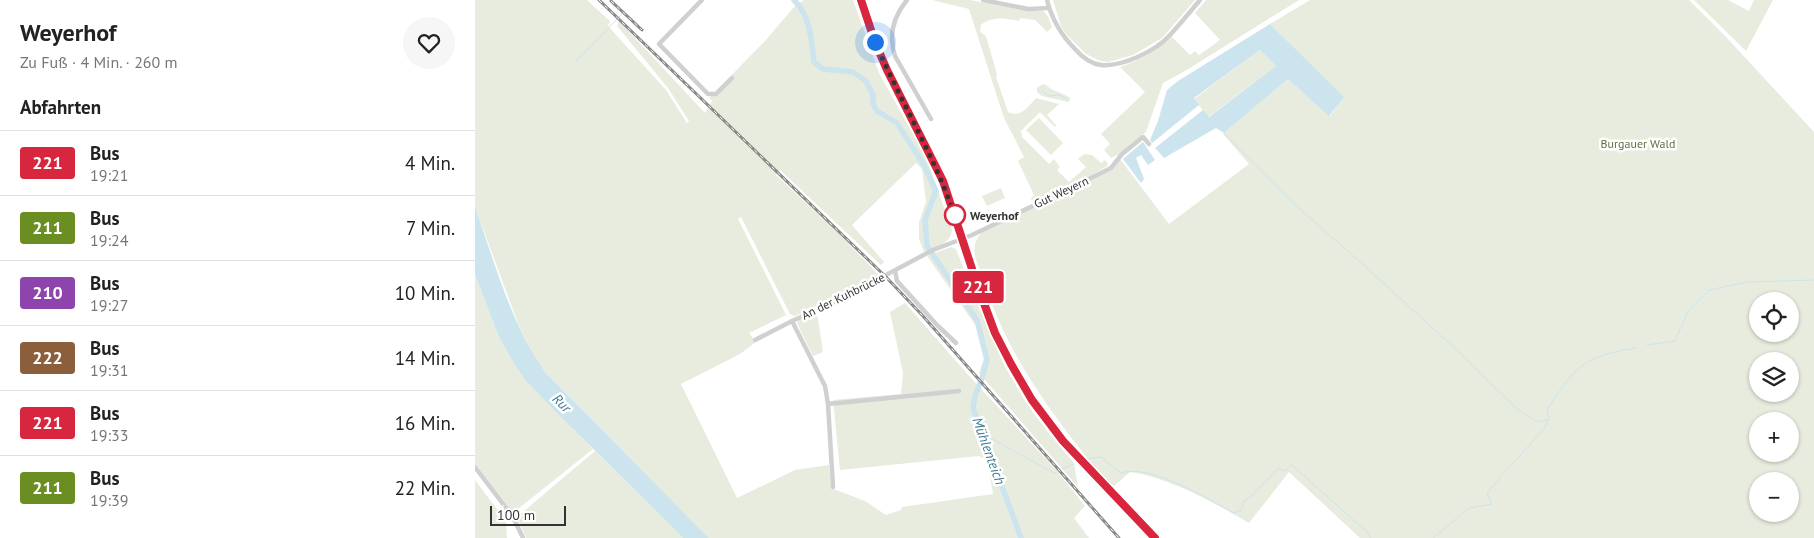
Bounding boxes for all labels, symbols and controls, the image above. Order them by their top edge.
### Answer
text: Weyerhof [20,17,117,48]
button: heart [403,17,455,69]
your location [863,30,888,55]
text: Zu Fuß · 4 Min. · 260 m [20,52,178,72]
text: Abfahrten [20,95,101,119]
park label: Burgauer Wald [1601,136,1675,151]
text: Bus [90,141,119,165]
text: 221 [32,151,63,174]
text: 4 Min. [405,151,455,175]
text: 19:21 [90,165,128,185]
street label: Gut Weyern [1031,173,1091,211]
marker: Weyerhof [944,204,966,226]
text: Bus [90,206,119,230]
place label: Weyerhof [970,208,1019,223]
text: 211 [32,216,63,239]
text: 7 Min. [406,216,455,240]
text: 19:24 [90,230,128,250]
street label: An der Kuhbrücke [799,269,887,323]
text: Bus [90,271,119,295]
line badge: 221 [949,271,1007,303]
text: 221 [963,275,993,298]
text: 210 [32,281,63,304]
text: 10 Min. [395,281,455,305]
map controls [1749,292,1799,522]
button: locate [1749,292,1799,342]
text: 19:27 [90,295,128,315]
text: Bus [90,336,119,360]
text: 222 [32,346,63,369]
text: 14 Min. [395,346,455,370]
button: layers [1749,352,1799,402]
text: 19:31 [90,360,128,380]
water label: Rur [549,390,576,417]
text: Bus [90,401,119,425]
text: 221 [32,411,63,434]
text: 16 Min. [395,411,455,435]
button: + [1749,412,1799,462]
water label: Mühlenteich [968,415,1010,487]
text: 19:33 [90,425,128,445]
text: Bus [90,466,119,490]
button: − [1749,472,1799,522]
text: 211 [32,476,63,499]
text: 22 Min. [395,476,455,500]
text: 19:39 [90,490,128,510]
scale bar [490,503,566,526]
text: 100 m [497,506,535,524]

